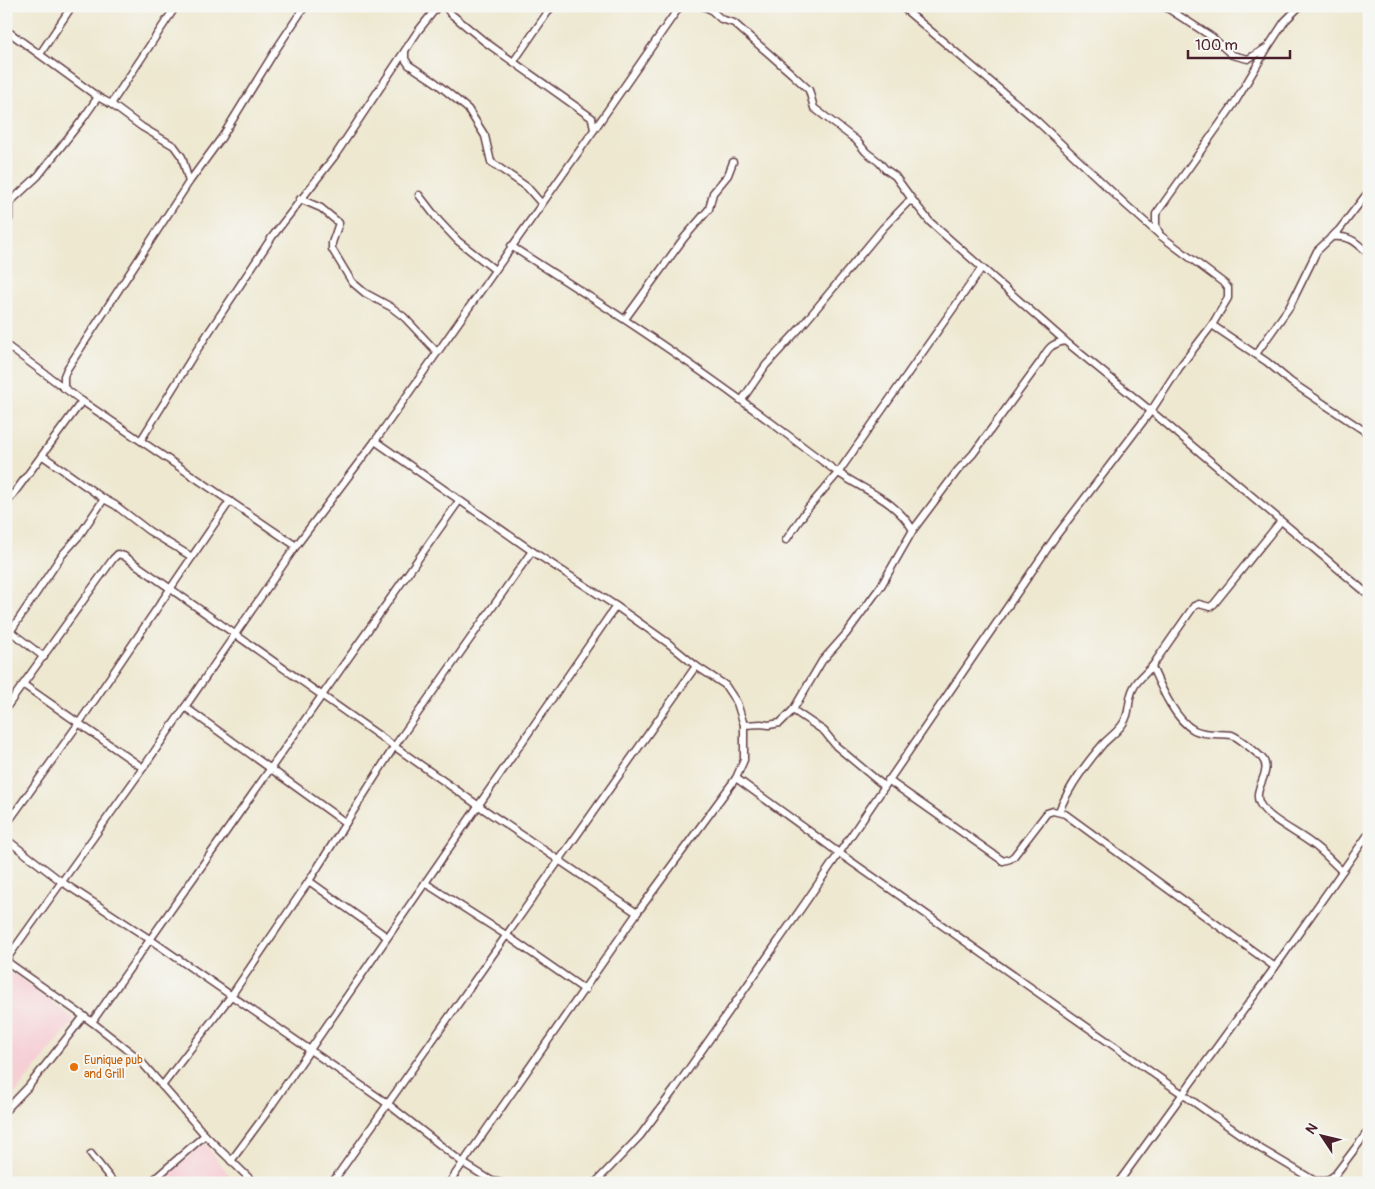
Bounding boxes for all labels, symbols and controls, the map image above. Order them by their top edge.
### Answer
scale bar [1188,28,1290,60]
text: 100 m [1195,36,1238,55]
place label: Eunique pub and Grill [84,1053,143,1082]
marker: Eunique pub and Grill [68,1061,80,1073]
north arrow [1298,1112,1348,1162]
text: N [1302,1120,1321,1138]

